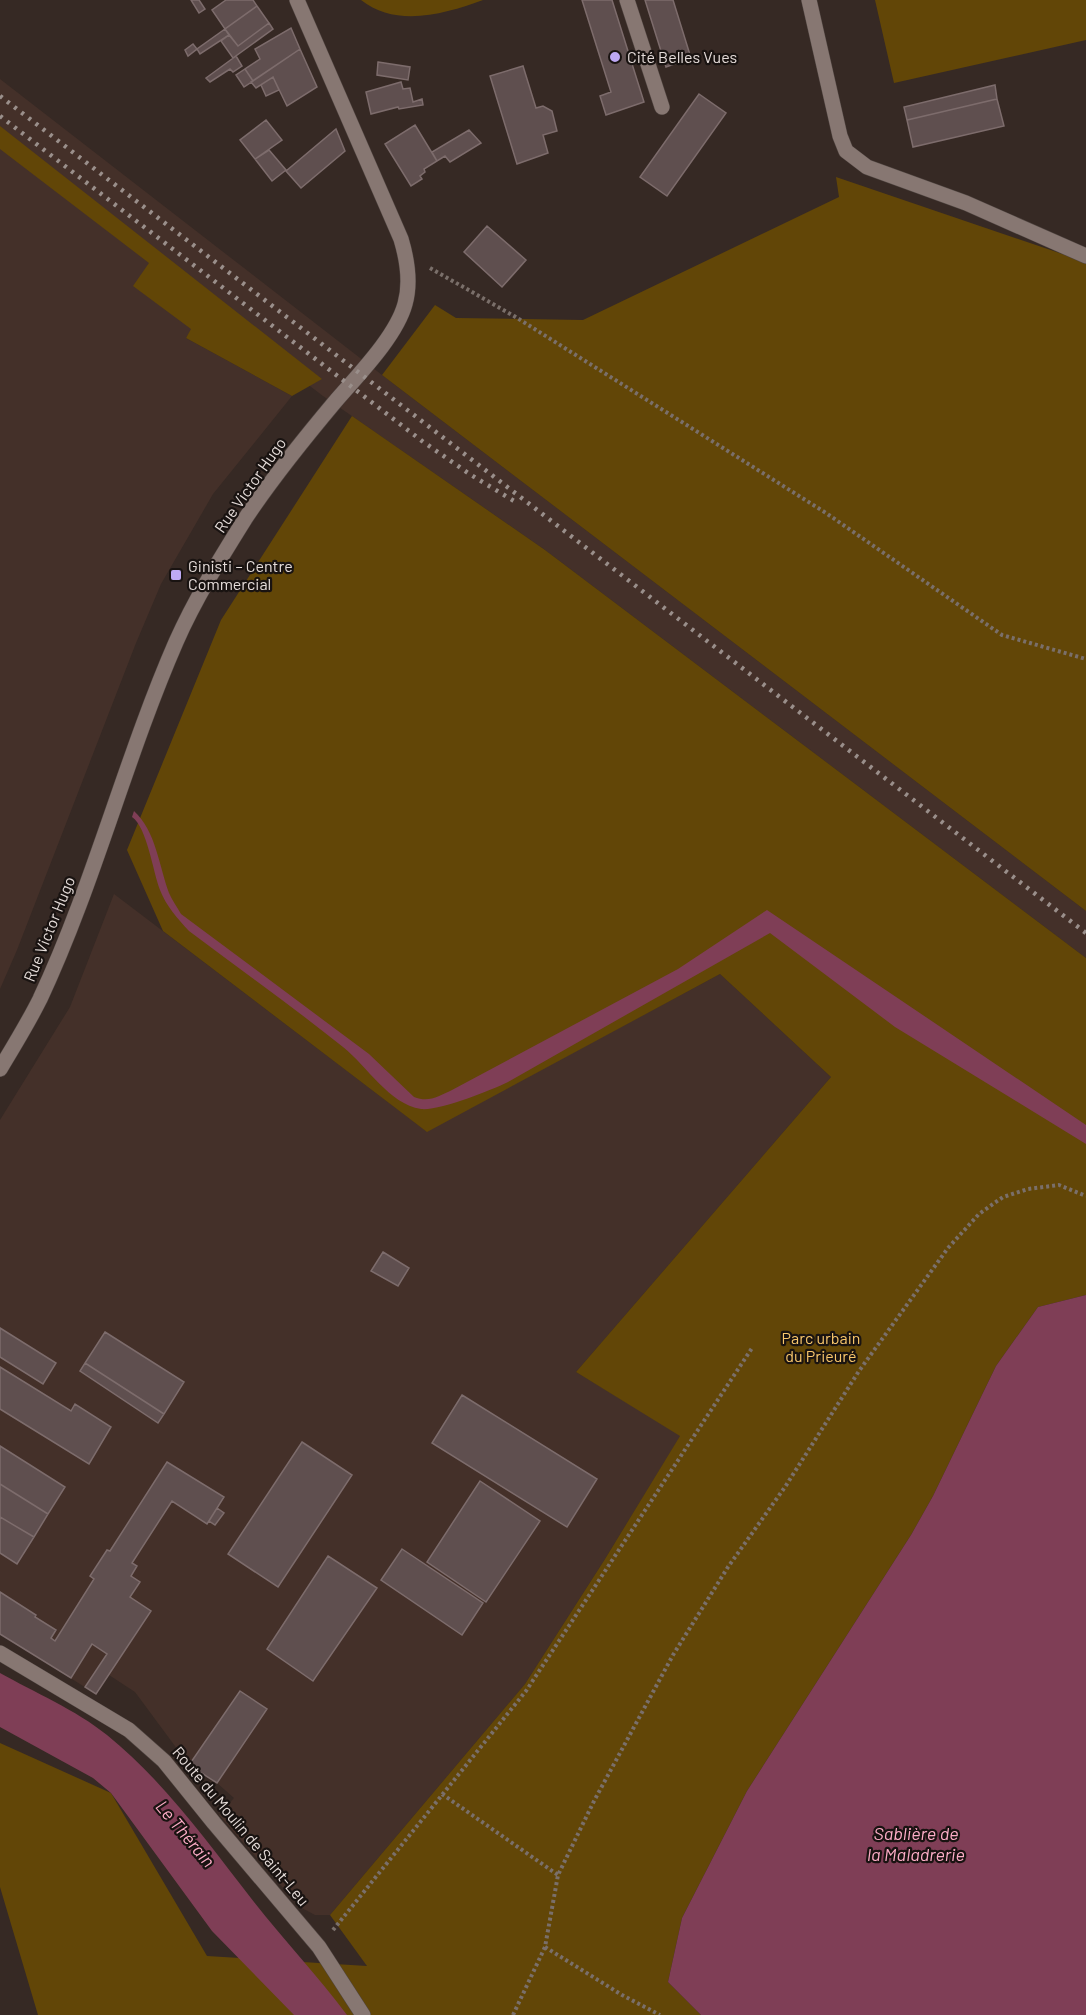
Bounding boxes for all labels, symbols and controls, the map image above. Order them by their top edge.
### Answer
place label: Cité Belles Vues [627,47,737,66]
marker: Cité Belles Vues [608,50,622,64]
street label: Rue Victor Hugo [210,434,289,536]
place label: Ginisti – Centre Commercial [188,556,293,593]
marker: Ginisti – Centre Commercial [169,568,183,582]
street label: Rue Victor Hugo [19,874,78,984]
park label: Parc urbain du Prieuré [782,1328,860,1365]
street label: Route du Moulin de Saint-Leu [169,1742,314,1909]
water label: Le Thérain [151,1795,220,1871]
water label: Sablière de la Maladrerie [867,1822,965,1865]

